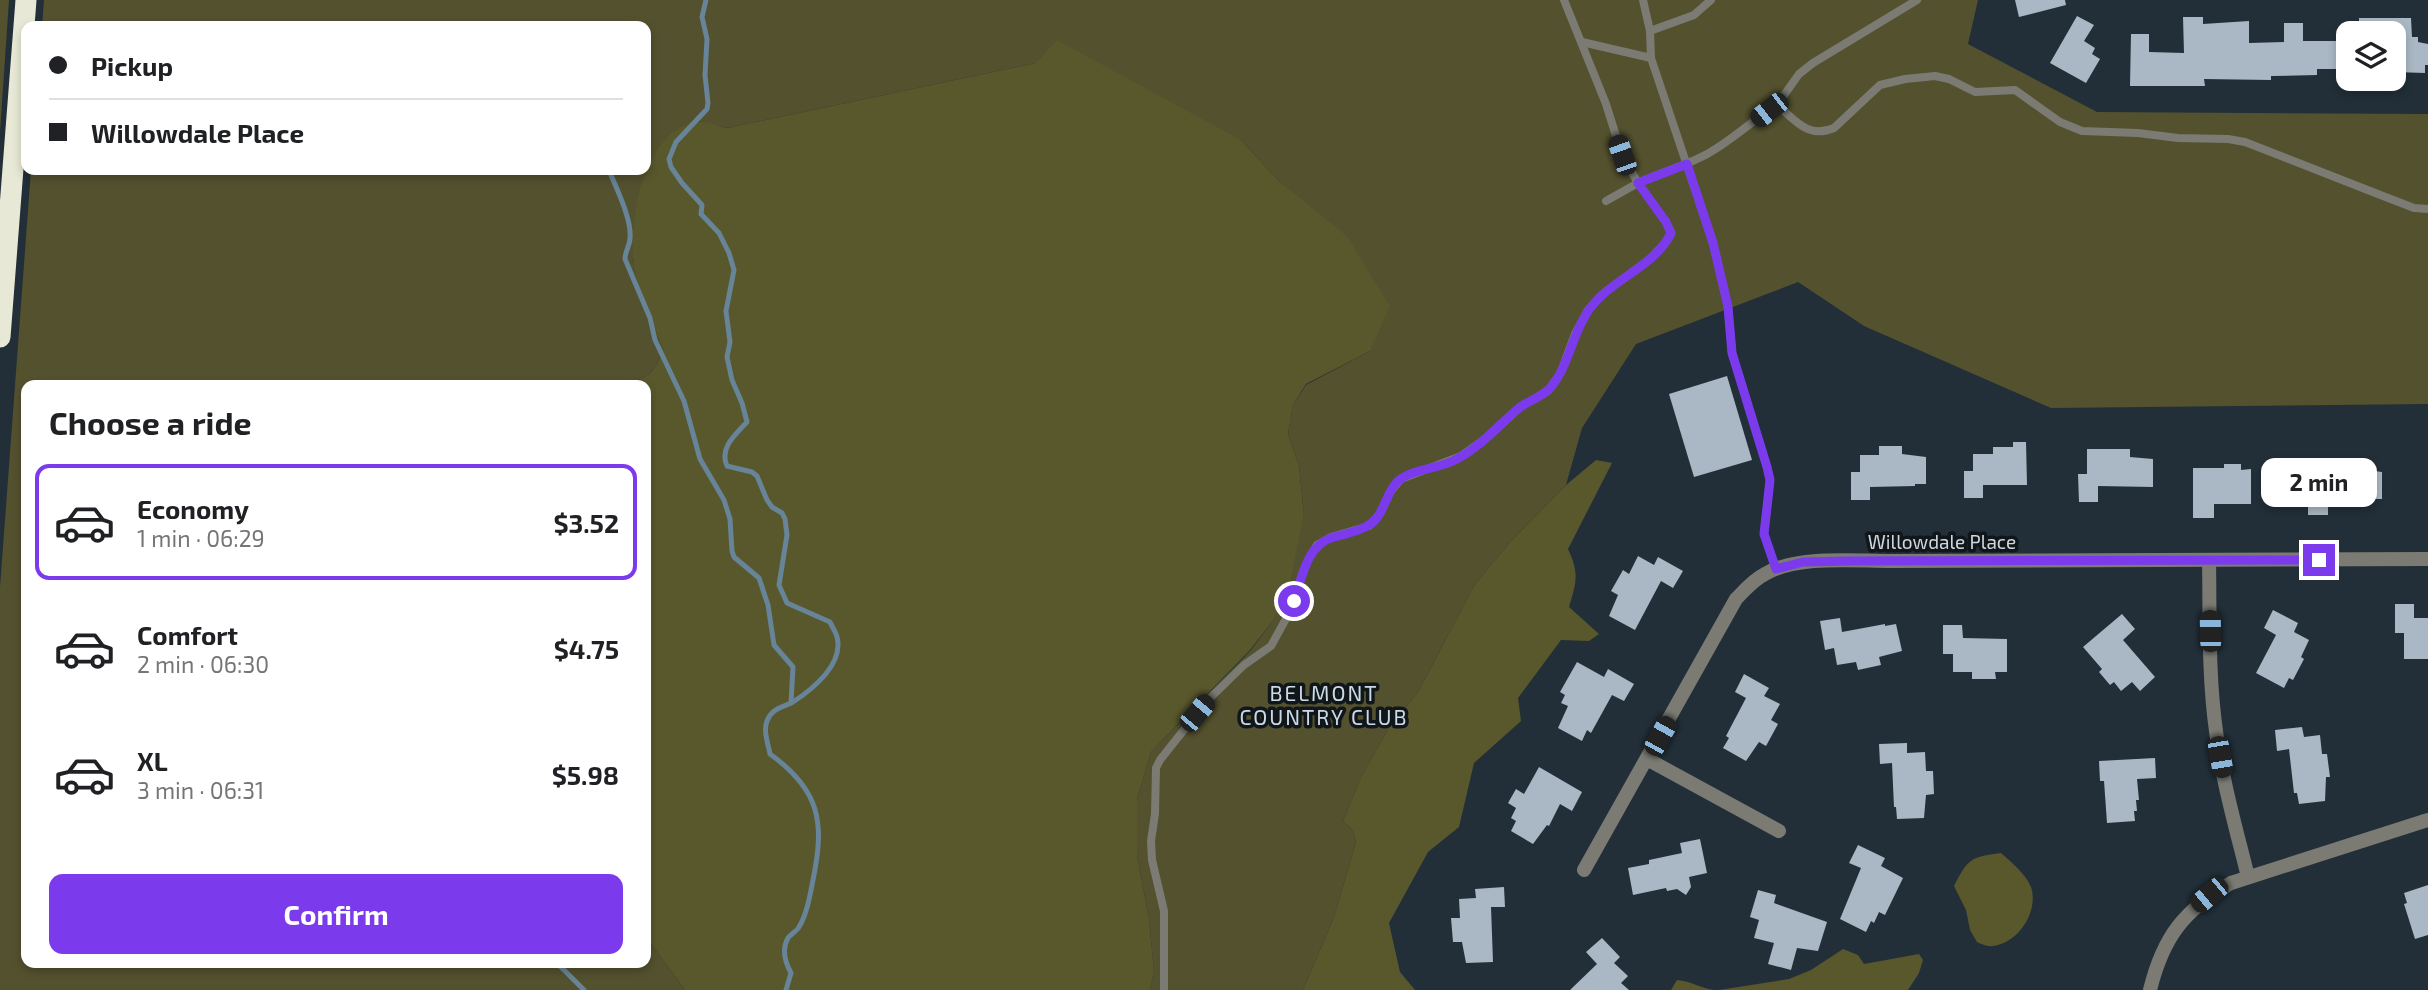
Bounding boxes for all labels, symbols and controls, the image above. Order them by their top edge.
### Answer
map controls [2336,21,2406,91]
button: layers [2336,21,2406,91]
text: Pickup [91,50,173,81]
car [1746,89,1793,131]
text: Willowdale Place [91,117,304,148]
car [1606,132,1639,178]
text: Choose a ride [49,403,252,441]
callout: 2 min [2261,458,2377,508]
text: 2 min [2290,468,2348,496]
icon: car [53,491,116,554]
text: Economy [137,493,249,524]
text: $3.52 [553,507,619,538]
text: 1 min · 06:29 [137,524,265,552]
street label: Willowdale Place [1868,530,2016,553]
route end [2303,544,2335,576]
route start [1278,585,1310,617]
car [2200,610,2221,652]
icon: car [53,617,116,680]
text: Comfort [137,619,238,650]
text: $4.75 [554,633,619,664]
text: 2 min · 06:30 [137,650,269,678]
district label: BELMONT COUNTRY CLUB [1240,680,1408,729]
car [1176,690,1219,736]
car [1641,713,1680,759]
car [2207,734,2234,780]
icon: car [53,743,116,806]
text: XL [137,745,168,776]
text: $5.98 [552,759,619,790]
text: 3 min · 06:31 [137,776,264,804]
car [2187,873,2232,917]
button: Confirm [49,874,623,954]

